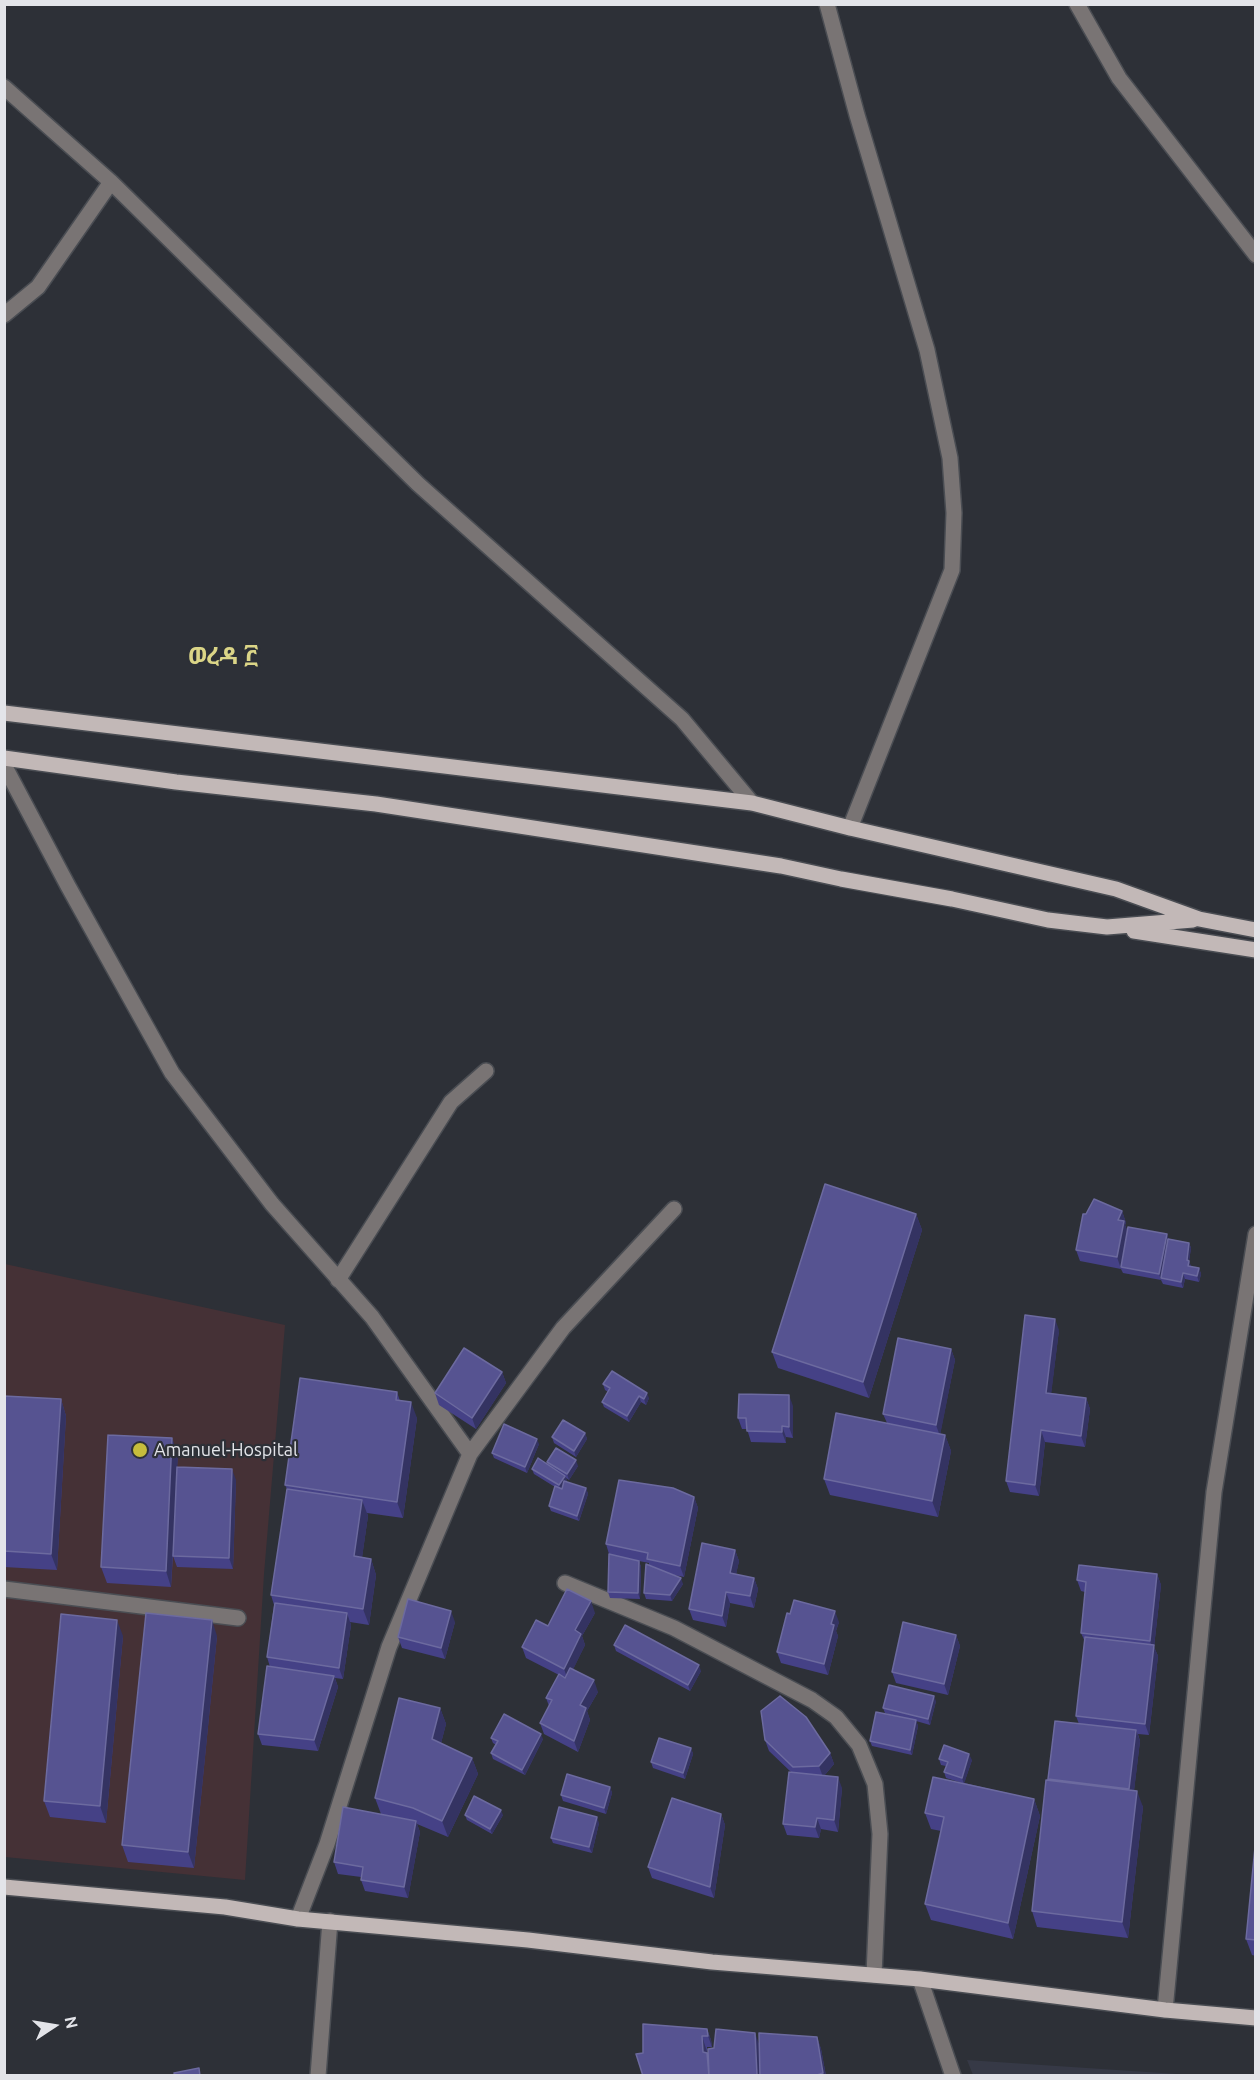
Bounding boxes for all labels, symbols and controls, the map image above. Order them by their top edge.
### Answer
district label: ወረዳ ፫ [188,642,258,670]
place label: Amanuel-Hospital [154,1439,298,1461]
marker: Amanuel-Hospital [131,1441,149,1459]
north arrow [24,1996,84,2056]
text: N [62,2015,82,2030]

